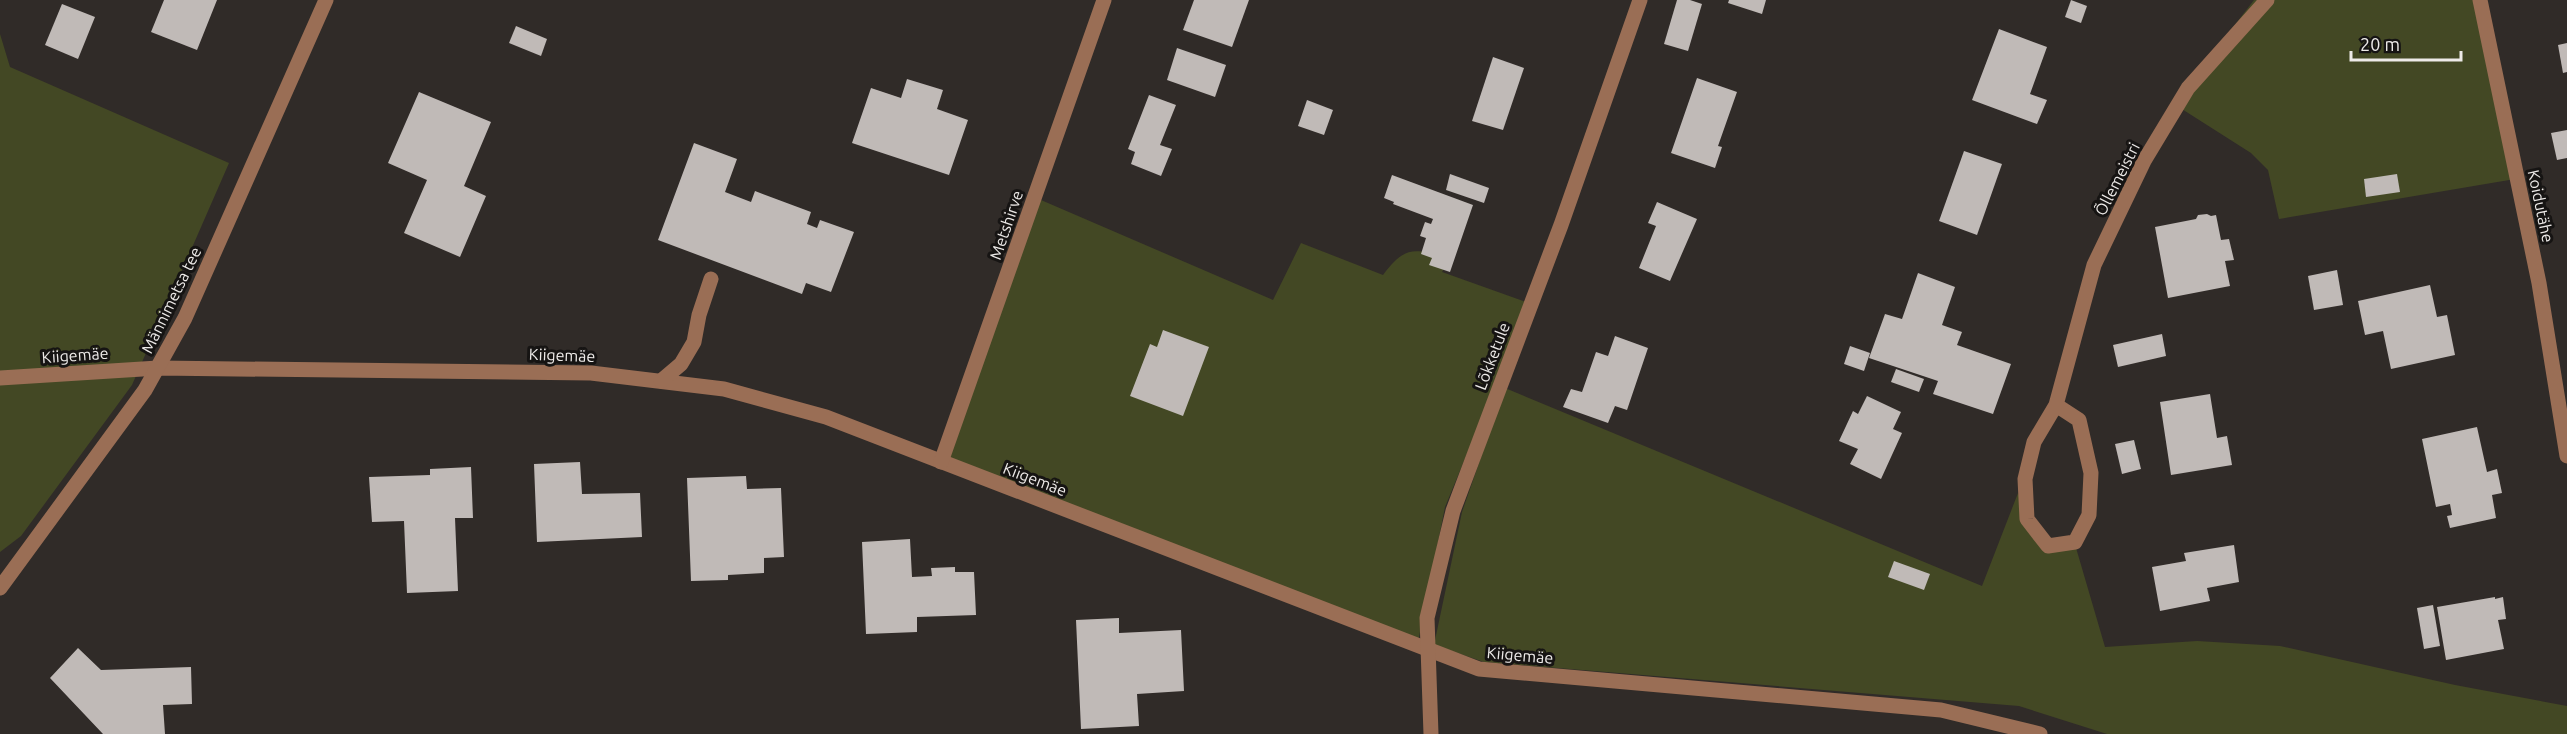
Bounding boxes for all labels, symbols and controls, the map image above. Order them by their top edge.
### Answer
scale bar [2351,24,2460,62]
text: 20 m [2360,34,2400,54]
street label: Õllemeistri [2090,139,2143,218]
street label: Koidutähe [2525,168,2557,244]
street label: Metshirve [986,188,1026,262]
street label: Männimetsa tee [137,244,205,356]
street label: Lõkketule [1471,320,1513,392]
street label: Kiigemäe [41,344,109,366]
street label: Kiigemäe [528,345,596,365]
street label: Kiigemäe [1001,459,1069,499]
street label: Kiigemäe [1486,643,1554,667]

